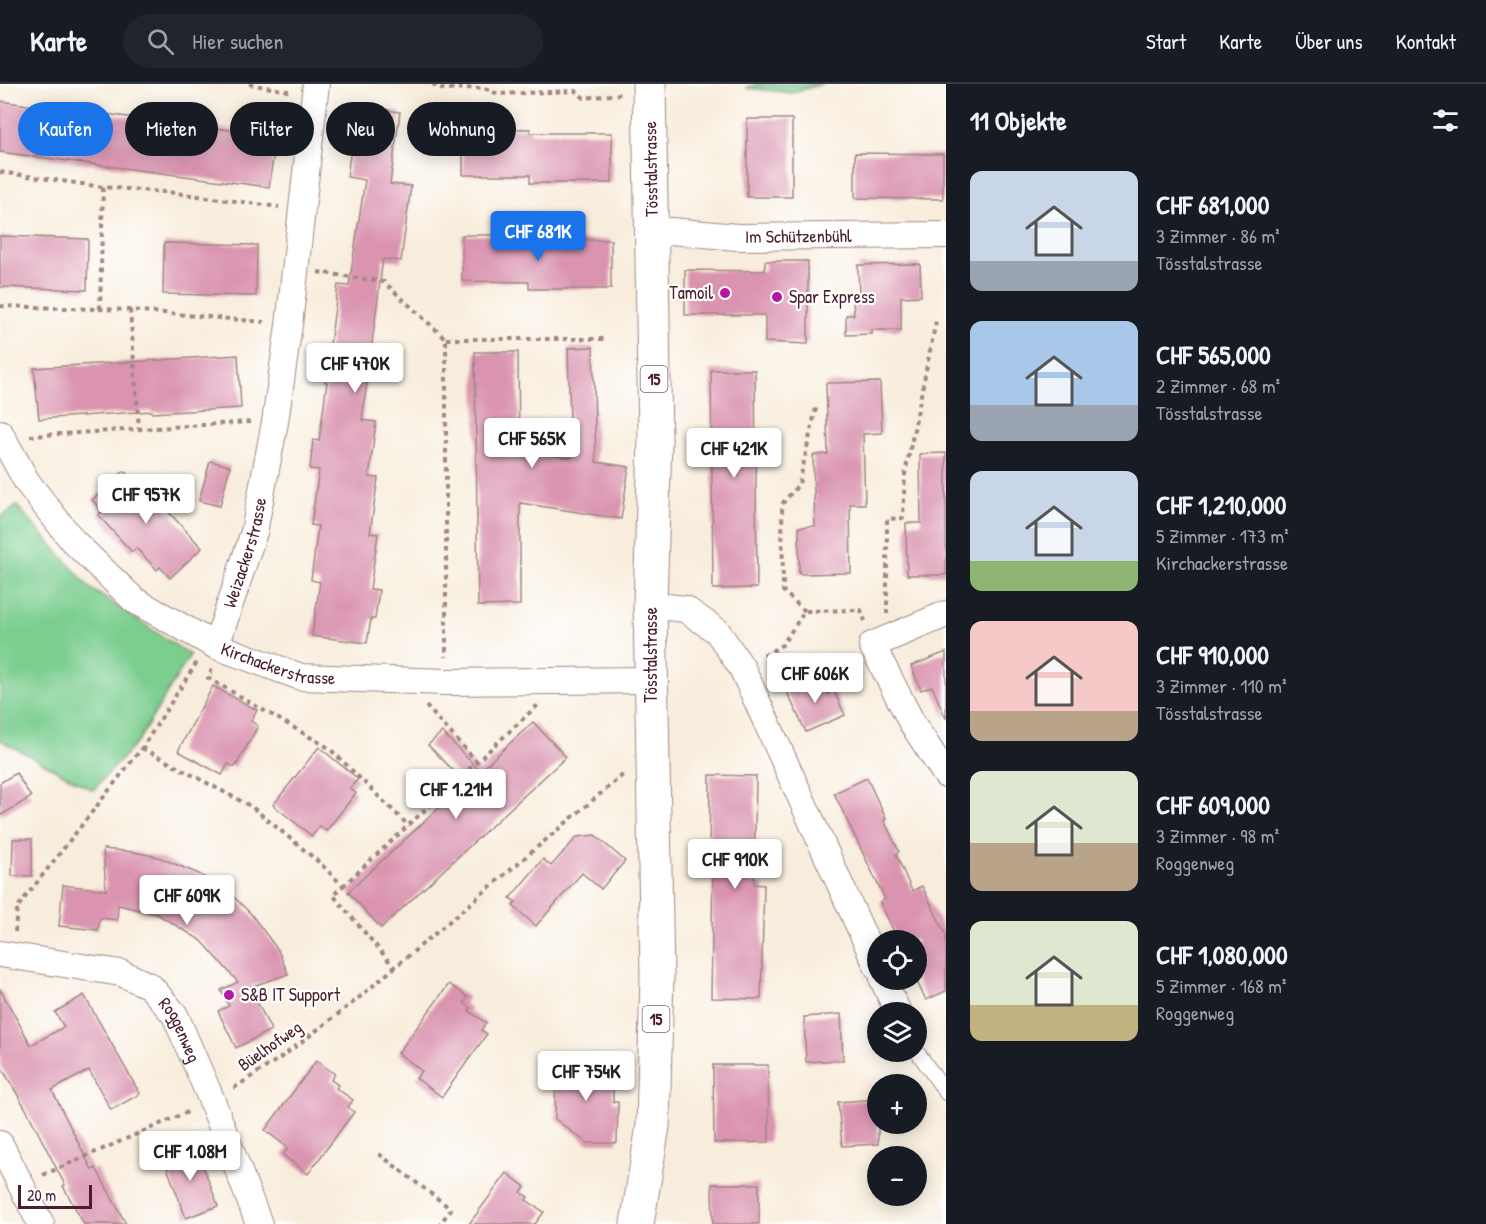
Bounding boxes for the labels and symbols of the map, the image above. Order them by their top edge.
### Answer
street label: Tösstalstrasse [637,121,664,217]
pin: CHF 681K [476,211,600,262]
street label: Im Schützenbühl [745,223,852,249]
place label: Tamoil [669,280,713,305]
place label: Spar Express [789,284,875,309]
marker: Tamoil [718,286,732,300]
marker: Spar Express [770,290,784,304]
pin: CHF 470K [293,343,417,394]
road number: 15 [640,366,668,392]
pin: CHF 565K [470,418,594,469]
pin: CHF 421K [672,428,796,479]
pin: CHF 957K [84,474,208,525]
street label: Weizackerstrasse [217,495,272,611]
street label: Tösstalstrasse [638,607,663,703]
street label: Kirchackerstrasse [217,636,336,690]
pin: CHF 606K [753,653,877,704]
pin: CHF 1.21M [387,769,525,820]
pin: CHF 910K [673,839,797,890]
pin: CHF 609K [125,875,249,926]
place label: S&B IT Support [241,982,341,1007]
marker: S&B IT Support [222,988,236,1002]
street label: Roggenweg [153,992,207,1066]
road number: 15 [642,1006,670,1032]
street label: Büelhofweg [233,1014,307,1077]
pin: CHF 754K [524,1051,648,1102]
pin: CHF 1.08M [121,1131,259,1182]
scale bar [18,1182,92,1210]

